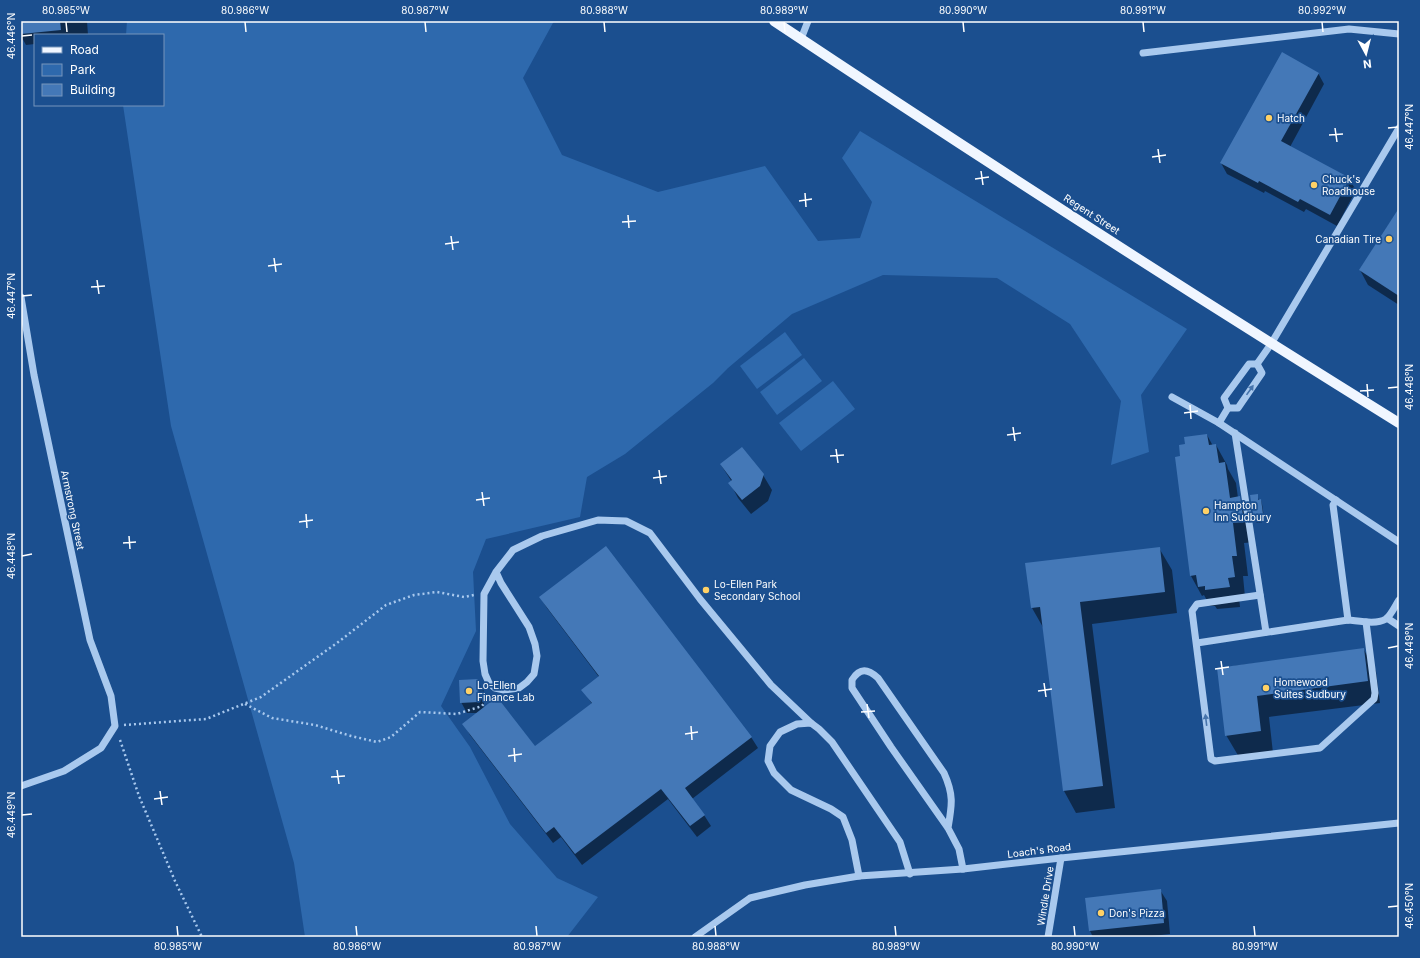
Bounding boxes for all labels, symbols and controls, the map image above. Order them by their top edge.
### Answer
text: 80.985°W [42,4,90,16]
text: 80.986°W [221,4,269,16]
text: 80.987°W [401,4,449,16]
text: 80.988°W [580,4,628,16]
text: 80.989°W [760,4,808,16]
text: 80.990°W [939,4,987,16]
text: 80.991°W [1120,4,1166,16]
text: 80.992°W [1298,4,1346,16]
text: 46.446°N [5,13,17,59]
legend [34,34,164,106]
north arrow [1346,34,1386,74]
text: Road [70,42,99,57]
text: N [1362,56,1372,71]
text: Park [70,62,96,77]
text: Building [70,82,115,97]
text: 46.447°N [1403,104,1415,150]
place label: Hatch [1277,112,1305,124]
marker: Hatch [1264,113,1274,123]
place label: Chuck's Roadhouse [1322,173,1375,197]
marker: Chuck's Roadhouse [1309,180,1319,190]
street label: Regent Street [1062,191,1123,237]
place label: Canadian Tire [1315,233,1381,245]
marker: Canadian Tire [1384,234,1394,244]
text: 46.447°N [5,273,17,319]
text: 46.448°N [1403,364,1415,410]
one-way arrow [1246,385,1254,396]
street label: Armstrong Street [59,469,87,551]
place label: Hampton Inn Sudbury [1214,499,1272,523]
marker: Hampton Inn Sudbury [1201,506,1211,516]
text: 46.448°N [5,533,17,579]
place label: Lo-Ellen Park Secondary School [714,578,800,602]
marker: Lo-Ellen Park Secondary School [701,585,711,595]
text: 46.449°N [1403,623,1415,669]
place label: Homewood Suites Sudbury [1274,676,1346,700]
place label: Lo-Ellen Finance Lab [477,679,535,703]
marker: Homewood Suites Sudbury [1261,683,1271,693]
marker: Lo-Ellen Finance Lab [464,686,474,696]
one-way arrow [1203,714,1209,726]
text: 46.449°N [5,792,17,838]
street label: Loach's Road [1006,840,1072,860]
street label: Windle Drive [1034,865,1056,927]
text: 46.450°N [1403,883,1415,929]
place label: Don's Pizza [1109,907,1165,919]
marker: Don's Pizza [1096,908,1106,918]
text: 80.985°W [154,940,202,952]
text: 80.986°W [333,940,381,952]
text: 80.987°W [513,940,561,952]
text: 80.988°W [692,940,740,952]
text: 80.989°W [872,940,920,952]
text: 80.990°W [1051,940,1099,952]
text: 80.991°W [1232,940,1278,952]

